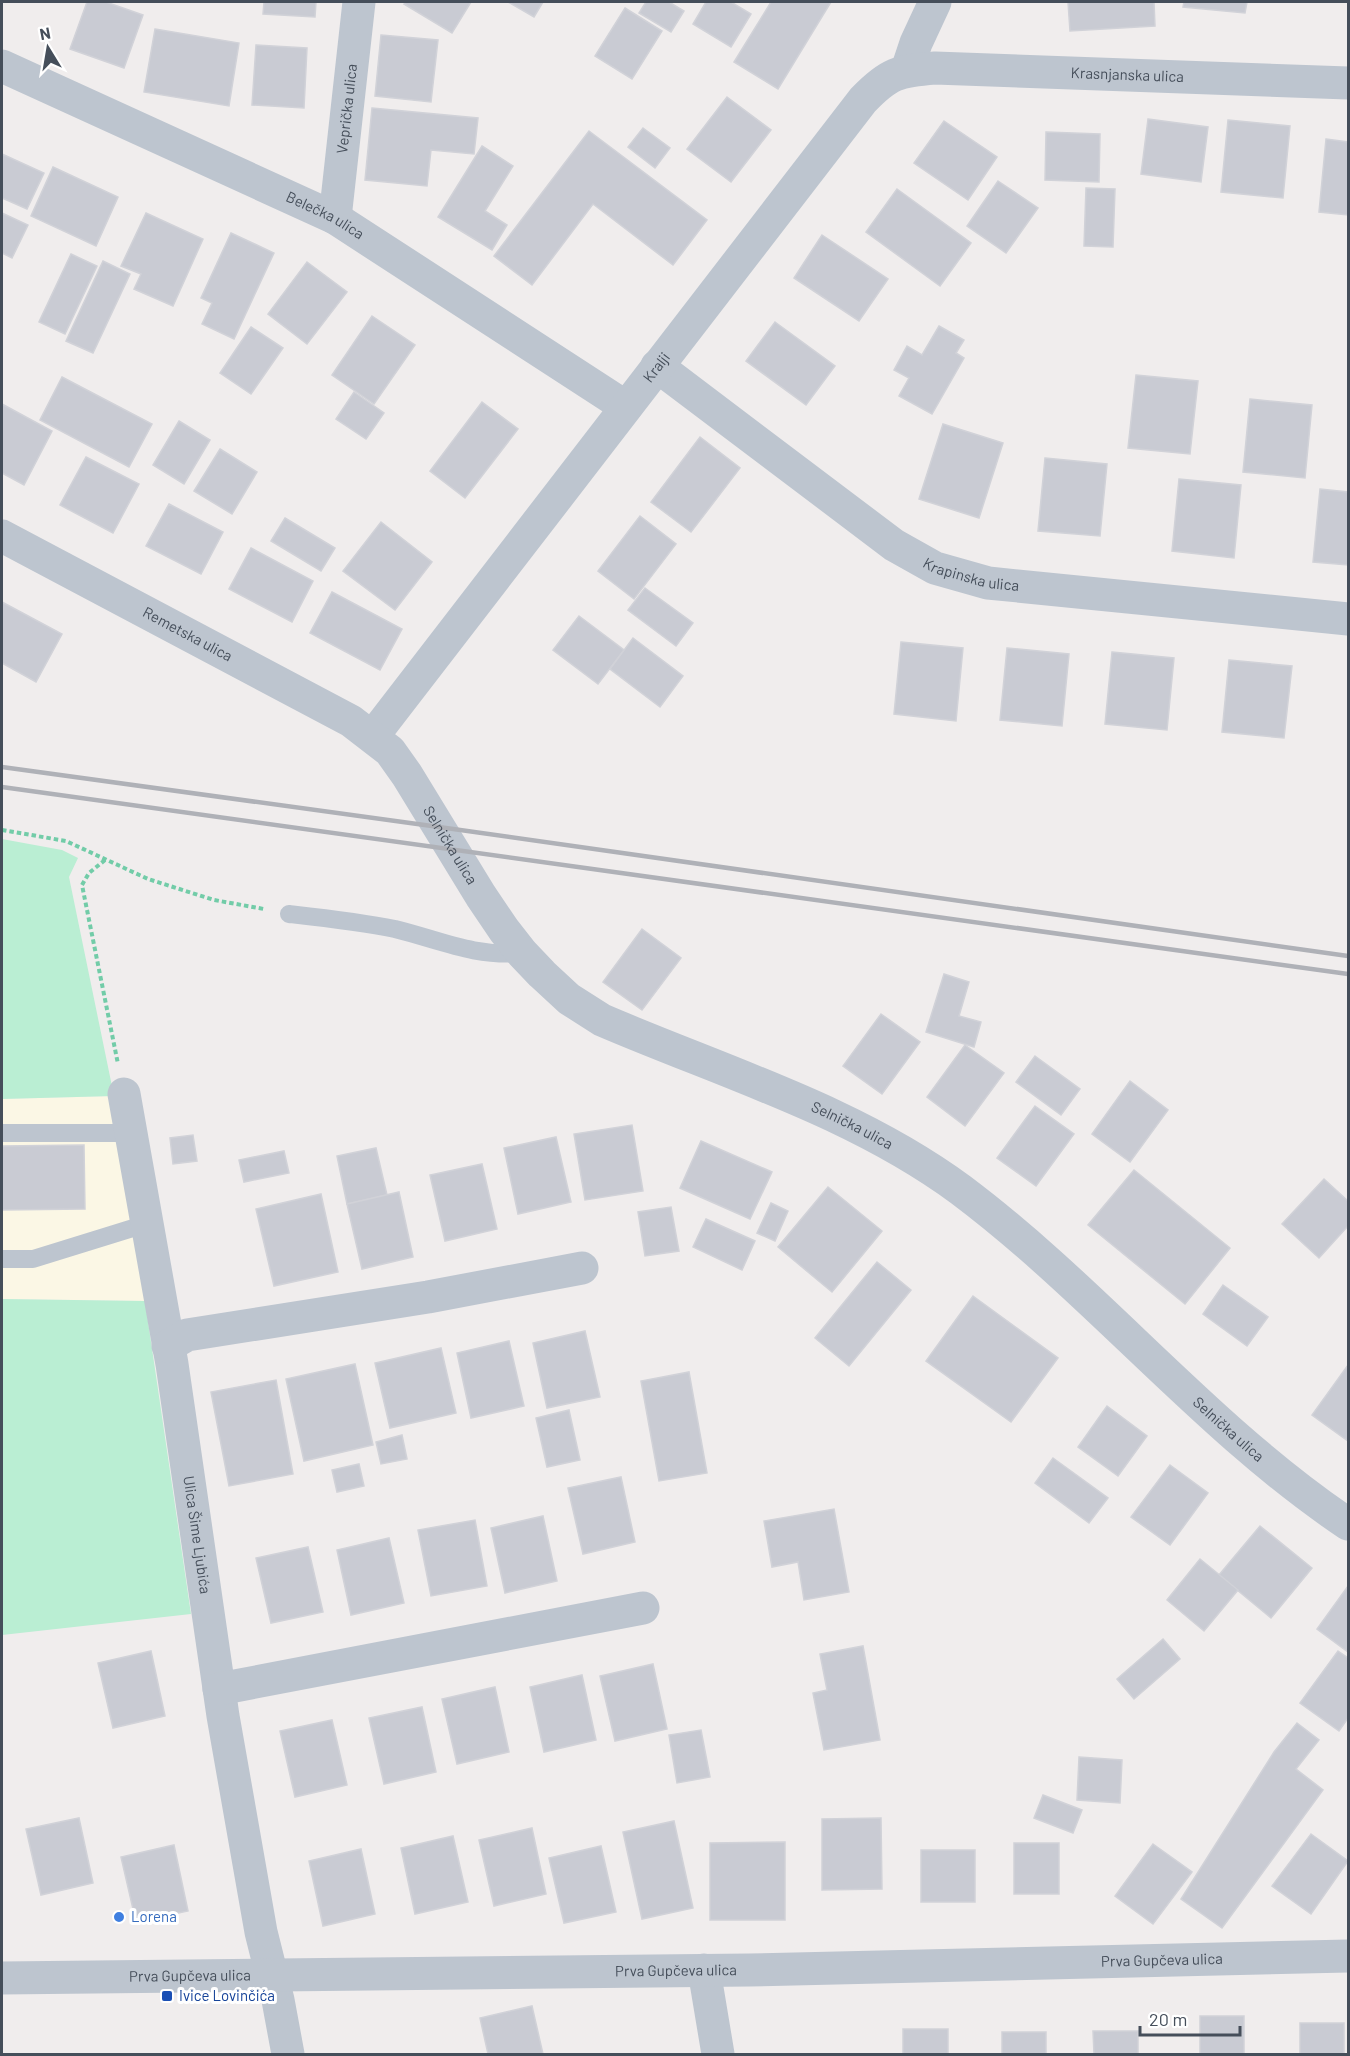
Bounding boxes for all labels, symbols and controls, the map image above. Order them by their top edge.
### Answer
north arrow [18,18,78,78]
text: N [38,22,52,43]
street label: Veprička ulica [332,63,360,154]
street label: Krasnjanska ulica [1071,63,1184,85]
street label: Belečka ulica [284,187,368,243]
street label: Kralji [639,348,673,386]
street label: Krapinska ulica [920,553,1020,594]
street label: Remetska ulica [140,602,236,665]
street label: Selnička ulica [420,802,482,887]
street label: Selnička ulica [809,1097,896,1152]
street label: Selnička ulica [1190,1393,1268,1465]
street label: Ulica Šime Ljubića [180,1475,215,1595]
place label: Lorena [131,1907,177,1925]
marker: Lorena [112,1910,126,1924]
street label: Prva Gupčeva ulica [1101,1949,1223,1970]
street label: Prva Gupčeva ulica [615,1960,737,1979]
street label: Prva Gupčeva ulica [129,1965,251,1985]
place label: Ivice Lovinčića [179,1986,275,2004]
marker: Ivice Lovinčića [160,1989,174,2003]
scale bar [1140,1999,1240,2037]
text: 20 m [1149,2008,1187,2030]

